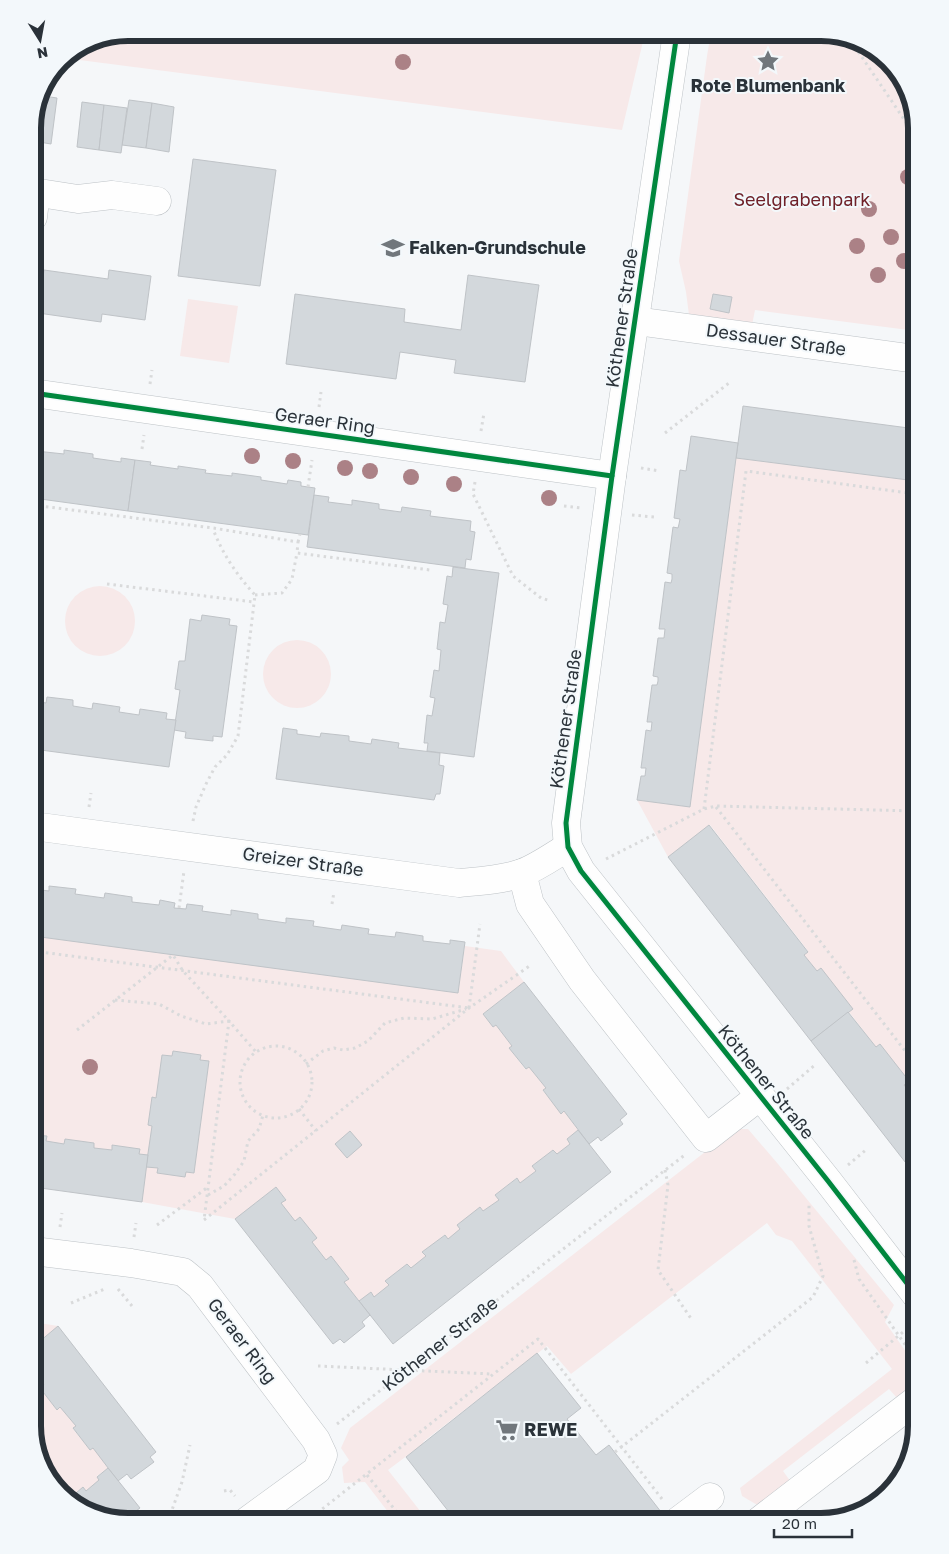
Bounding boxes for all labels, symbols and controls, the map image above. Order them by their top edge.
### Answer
north arrow [15,15,65,65]
text: N [36,44,49,63]
place icon: Rote Blumenbank [755,48,781,74]
place label: Rote Blumenbank [691,74,846,96]
park label: Seelgrabenpark [733,188,871,210]
school or university icon: Falken-Grundschule [380,235,406,261]
place label: Falken-Grundschule [409,236,586,258]
street label: Köthener Straße [600,247,642,389]
street label: Dessauer Straße [705,318,848,360]
street label: Geraer Ring [273,402,377,438]
street label: Köthener Straße [544,648,586,790]
street label: Greizer Straße [241,842,365,880]
street label: Köthener Straße [714,1020,820,1143]
street label: Köthener Straße [377,1291,502,1395]
street label: Geraer Ring [204,1293,282,1387]
supermarket icon: REWE [494,1417,520,1443]
place label: REWE [524,1418,577,1440]
scale bar [774,1506,852,1538]
text: 20 m [782,1514,817,1532]

